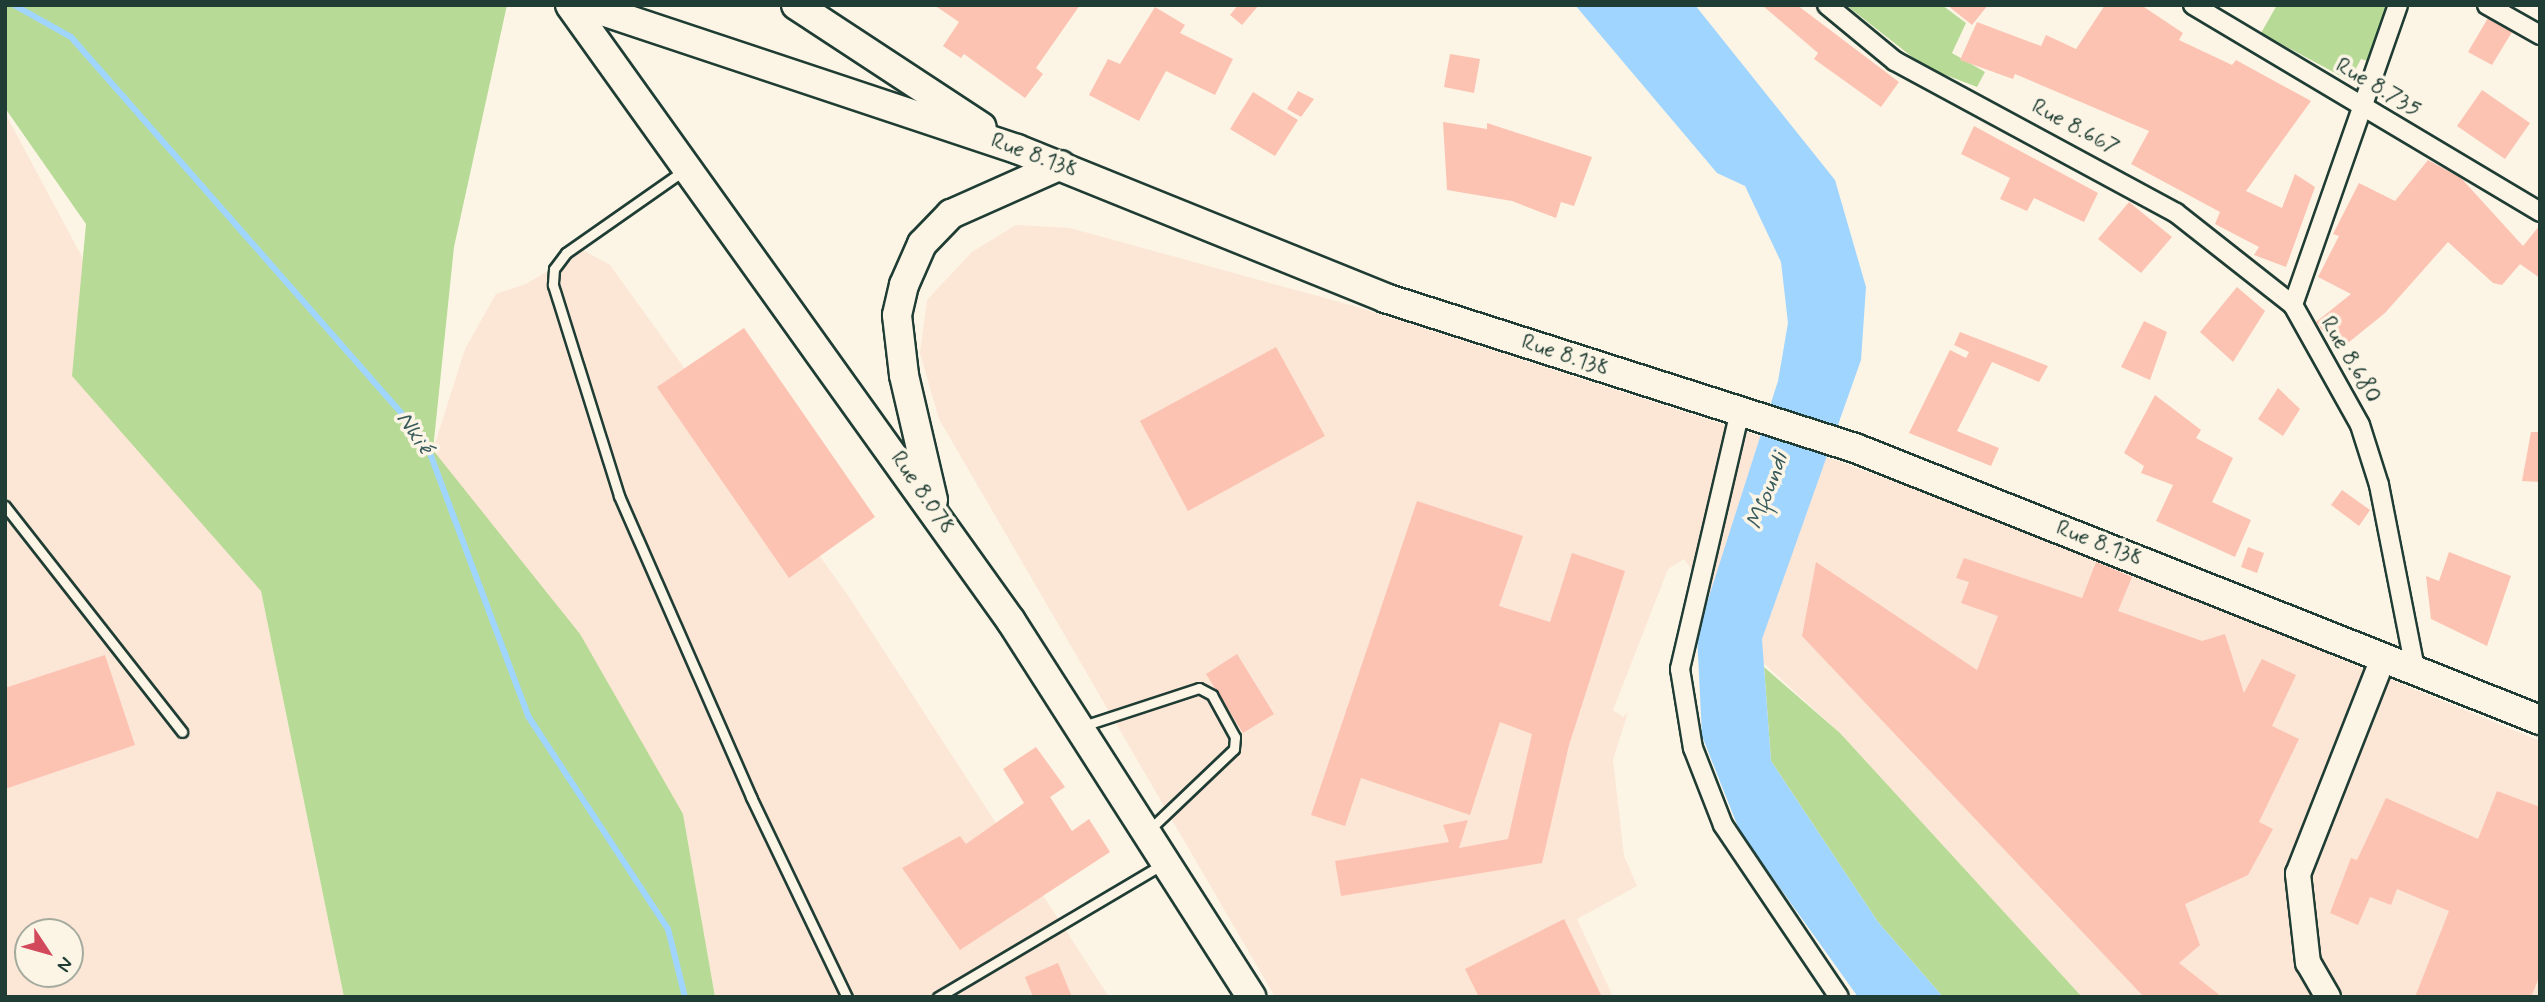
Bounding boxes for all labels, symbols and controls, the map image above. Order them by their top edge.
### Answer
street label: Rue 8.735 [2330,52,2426,124]
street label: Rue 8.667 [2026,93,2124,163]
street label: Rue 8.138 [987,128,1081,184]
street label: Rue 8.680 [2313,312,2387,408]
street label: Rue 8.138 [1518,329,1612,383]
water label: Nkié [389,406,439,460]
street label: Rue 8.078 [883,446,961,540]
water label: Mfoundi [1741,449,1795,533]
street label: Rue 8.138 [2052,515,2146,573]
north arrow [14,918,84,988]
text: N [51,952,79,977]

